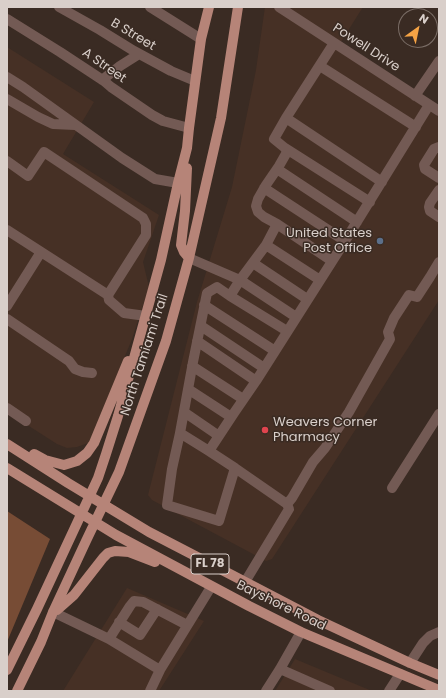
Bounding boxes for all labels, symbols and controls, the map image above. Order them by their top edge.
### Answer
north arrow [398,8,438,48]
text: N [416,10,432,28]
street label: B Street [108,16,158,54]
street label: Powell Drive [329,20,403,76]
street label: A Street [79,45,129,87]
place label: United States Post Office [286,226,372,257]
marker: United States Post Office [375,236,385,246]
street label: North Tamiami Trail [118,292,172,418]
place label: Weavers Corner Pharmacy [273,415,377,446]
marker: Weavers Corner Pharmacy [260,425,270,435]
road number: FL 78 [191,554,229,574]
street label: Bayshore Road [234,578,328,634]

